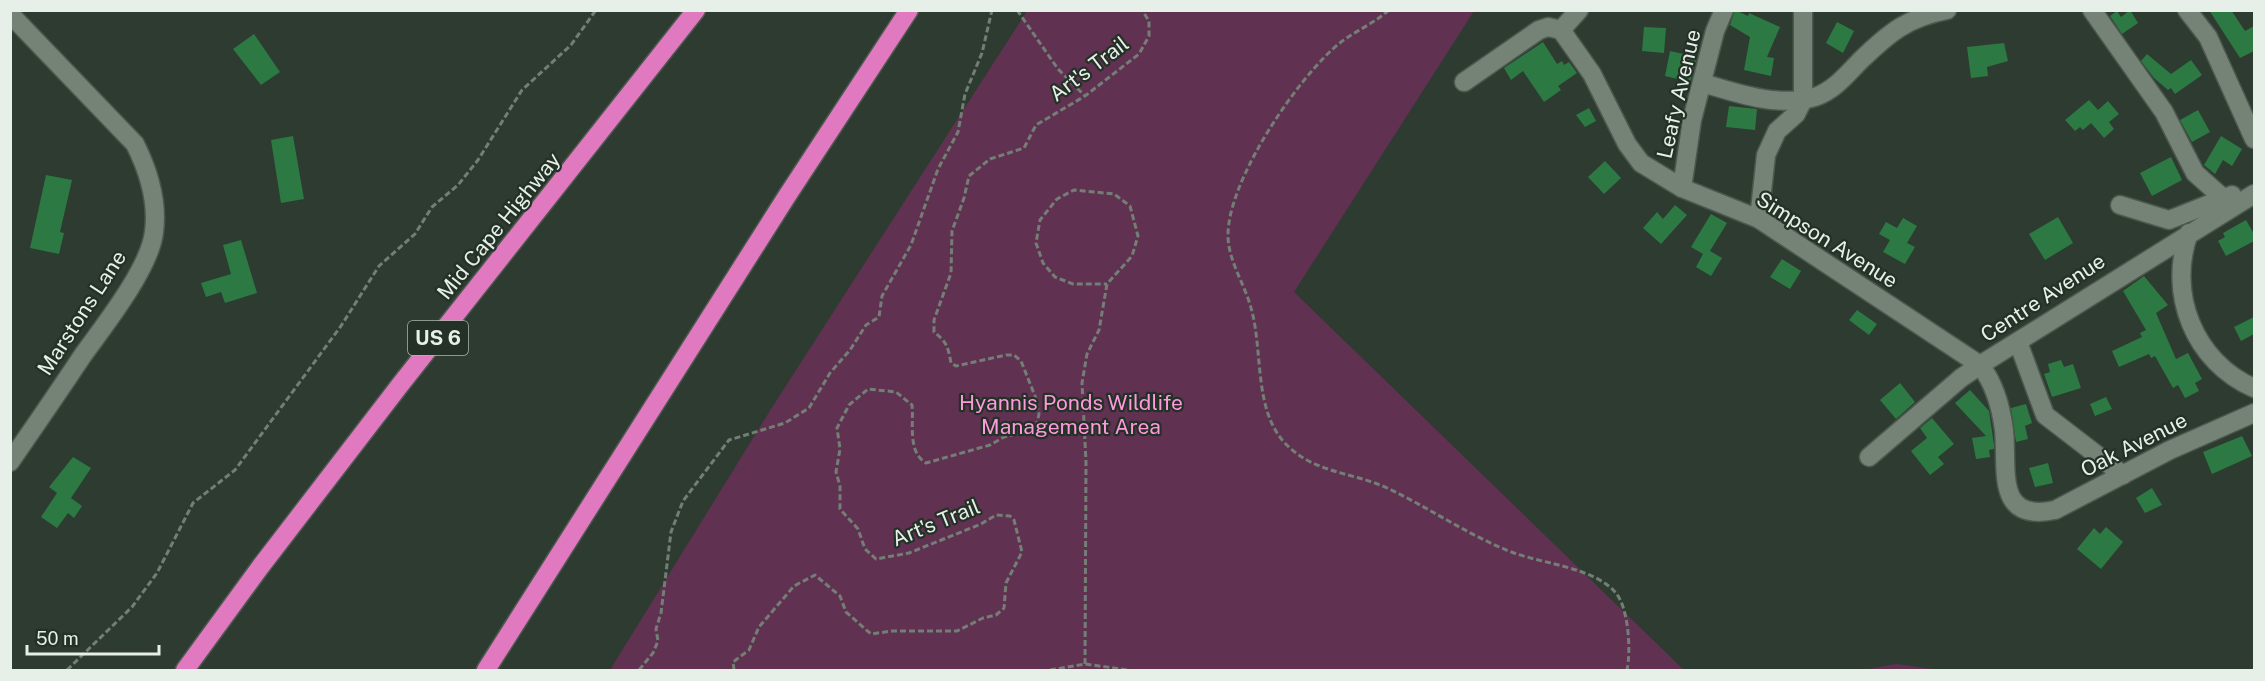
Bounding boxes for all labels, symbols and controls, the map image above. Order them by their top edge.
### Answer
street label: Leafy Avenue [1652,27,1705,161]
street label: Art's Trail [1044,31,1133,106]
street label: Mid Cape Highway [432,147,565,304]
street label: Simpson Avenue [1752,186,1903,293]
street label: Marstons Lane [32,246,131,380]
street label: Centre Avenue [1976,248,2110,347]
road number: US 6 [408,321,468,355]
park label: Hyannis Ponds Wildlife Management Area [959,390,1183,439]
street label: Oak Avenue [2076,407,2191,482]
street label: Art's Trail [888,494,983,551]
scale bar [27,618,159,656]
text: 50 m [36,628,79,649]

